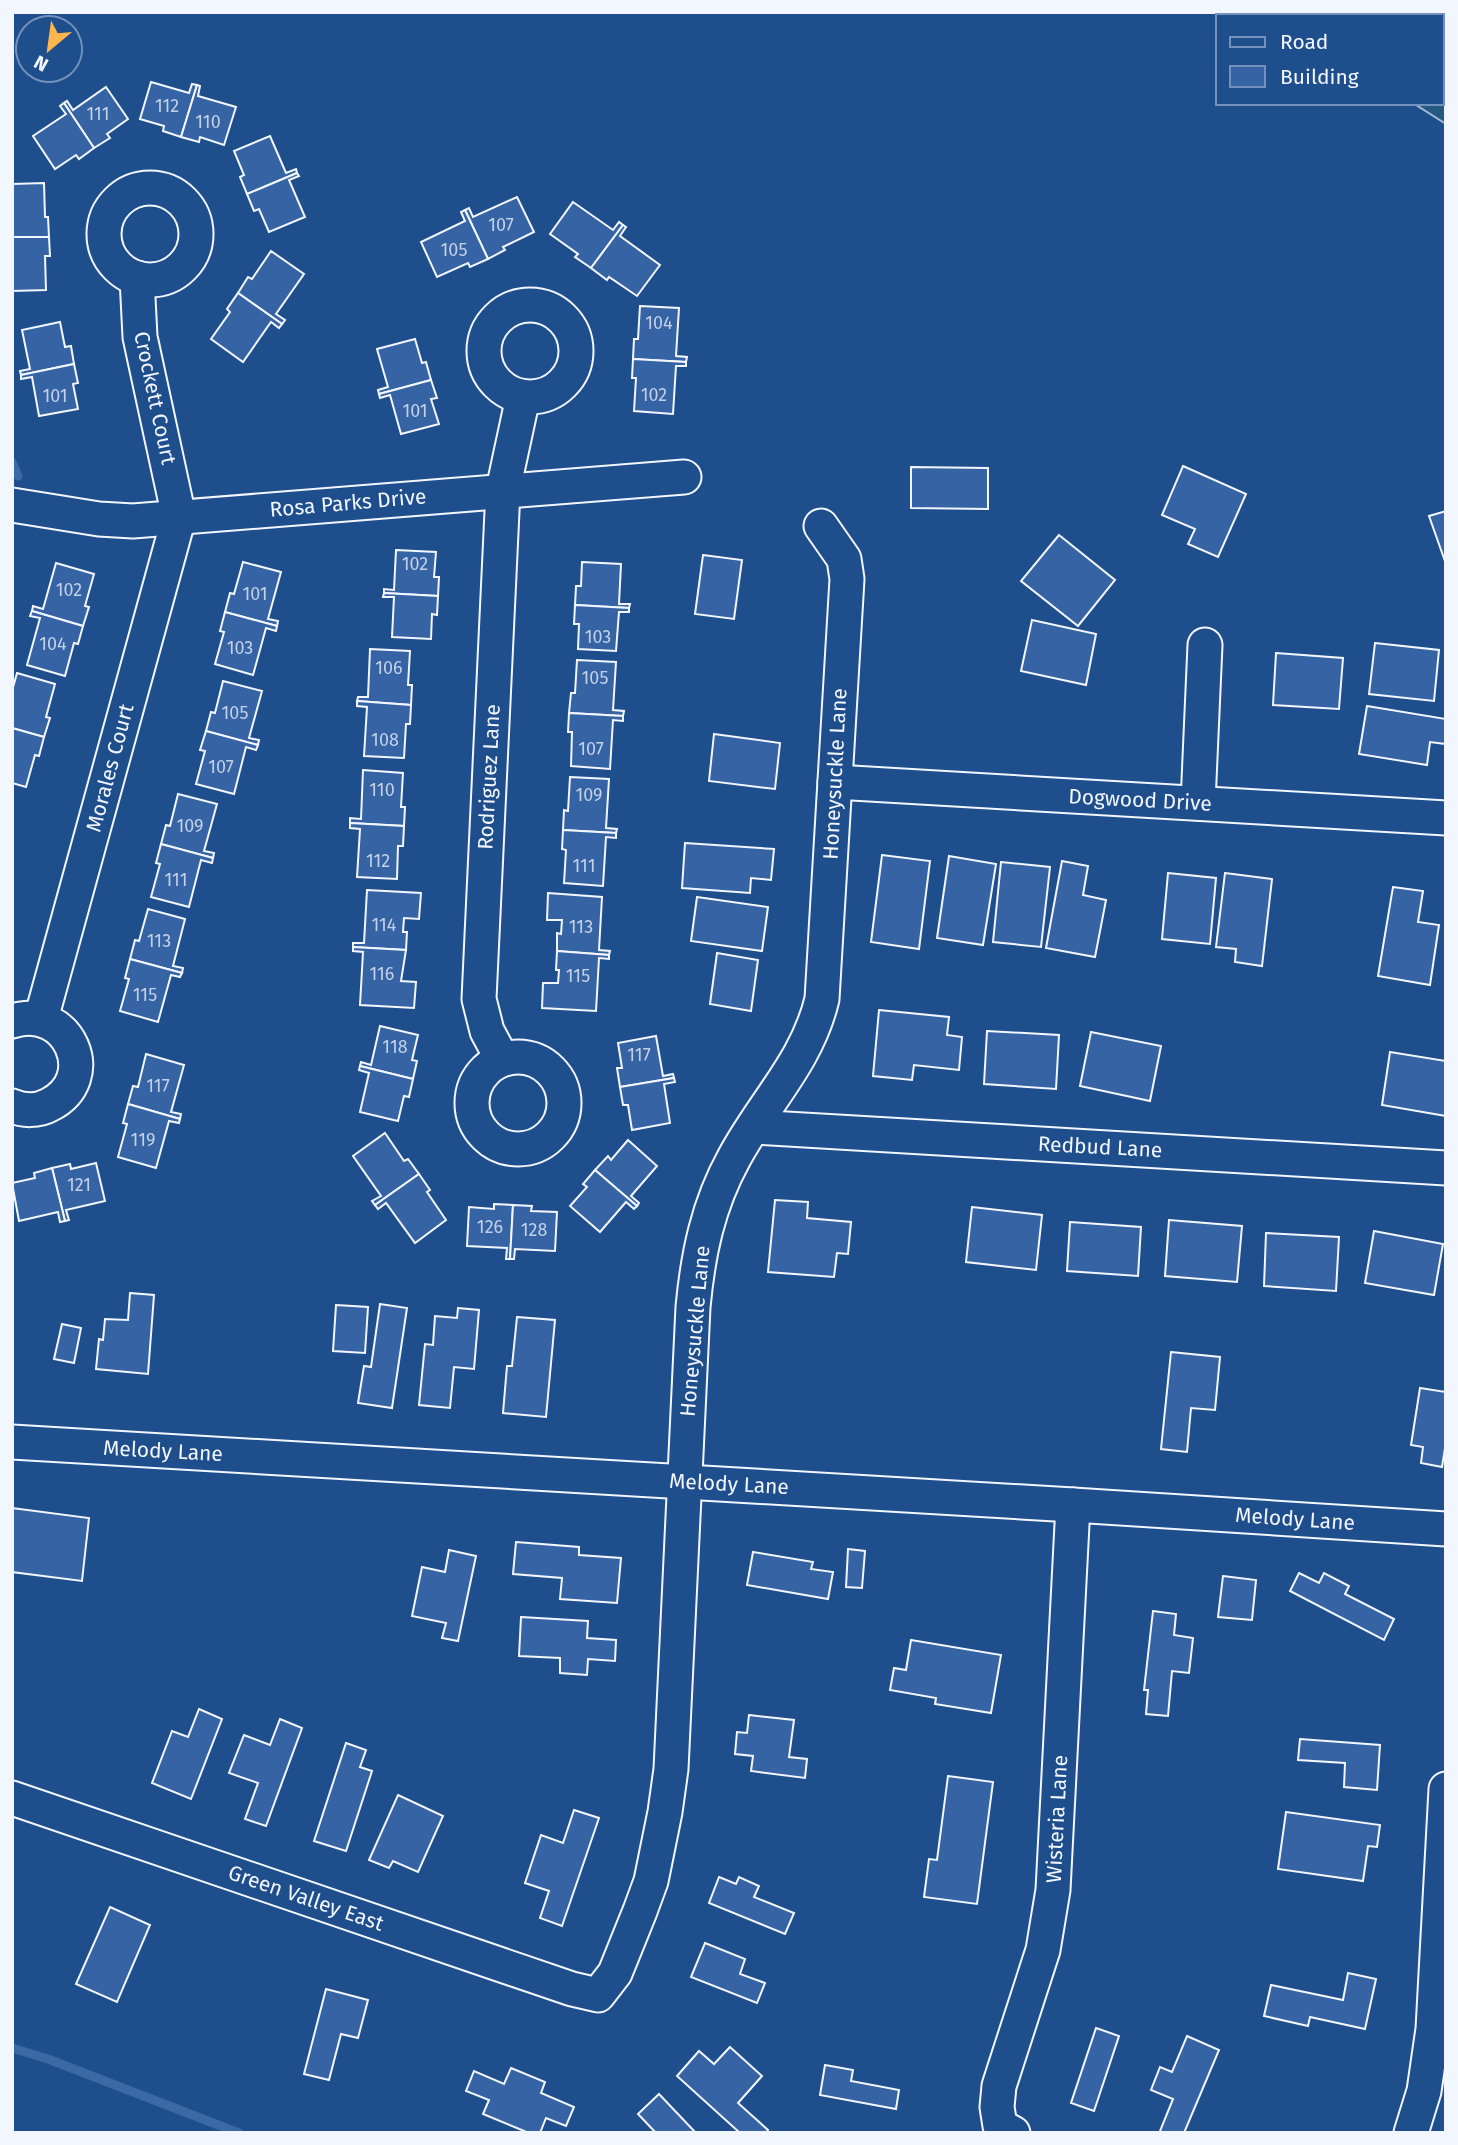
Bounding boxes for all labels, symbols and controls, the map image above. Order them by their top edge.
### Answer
north arrow [14,14,84,84]
legend [1216,14,1444,105]
text: Road [1280,29,1328,55]
text: N [30,50,52,77]
text: Building [1280,64,1359,90]
house number: 112 [155,95,179,117]
house number: 111 [87,103,109,125]
house number: 110 [195,111,221,133]
house number: 107 [488,214,514,236]
house number: 105 [441,239,467,261]
house number: 104 [645,312,673,334]
street label: Crockett Court [128,329,182,467]
house number: 102 [641,384,667,406]
house number: 101 [42,385,68,407]
house number: 101 [402,400,428,422]
street label: Rosa Parks Drive [269,483,427,523]
house number: 102 [402,553,428,575]
house number: 102 [56,579,82,601]
house number: 101 [242,583,268,605]
house number: 103 [585,626,611,648]
house number: 104 [39,633,67,655]
house number: 103 [227,637,253,659]
house number: 106 [375,657,403,679]
house number: 105 [582,667,608,689]
street label: Honeysuckle Lane [818,688,852,860]
street label: Morales Court [80,701,140,835]
house number: 105 [222,702,248,724]
street label: Rodriguez Lane [472,704,506,850]
house number: 108 [371,729,399,751]
house number: 107 [578,738,604,760]
house number: 107 [208,756,234,778]
house number: 110 [369,779,395,801]
street label: Dogwood Drive [1068,783,1212,817]
house number: 109 [575,784,603,806]
house number: 109 [176,815,204,837]
house number: 112 [366,850,390,872]
house number: 111 [573,855,595,877]
house number: 111 [165,869,187,891]
house number: 114 [372,914,397,936]
house number: 113 [569,916,593,938]
house number: 113 [147,930,171,952]
house number: 116 [370,963,394,985]
house number: 115 [566,965,590,987]
house number: 115 [133,984,157,1006]
house number: 118 [382,1036,408,1058]
house number: 117 [627,1044,651,1066]
house number: 117 [146,1075,170,1097]
house number: 119 [131,1129,155,1151]
street label: Redbud Lane [1037,1131,1163,1163]
house number: 121 [67,1174,91,1196]
house number: 126 [477,1216,503,1238]
house number: 128 [521,1219,547,1241]
street label: Honeysuckle Lane [675,1244,715,1418]
street label: Melody Lane [102,1435,224,1467]
street label: Melody Lane [668,1468,790,1500]
street label: Melody Lane [1234,1502,1356,1536]
street label: Wisteria Lane [1041,1754,1073,1884]
street label: Green Valley East [225,1859,387,1937]

